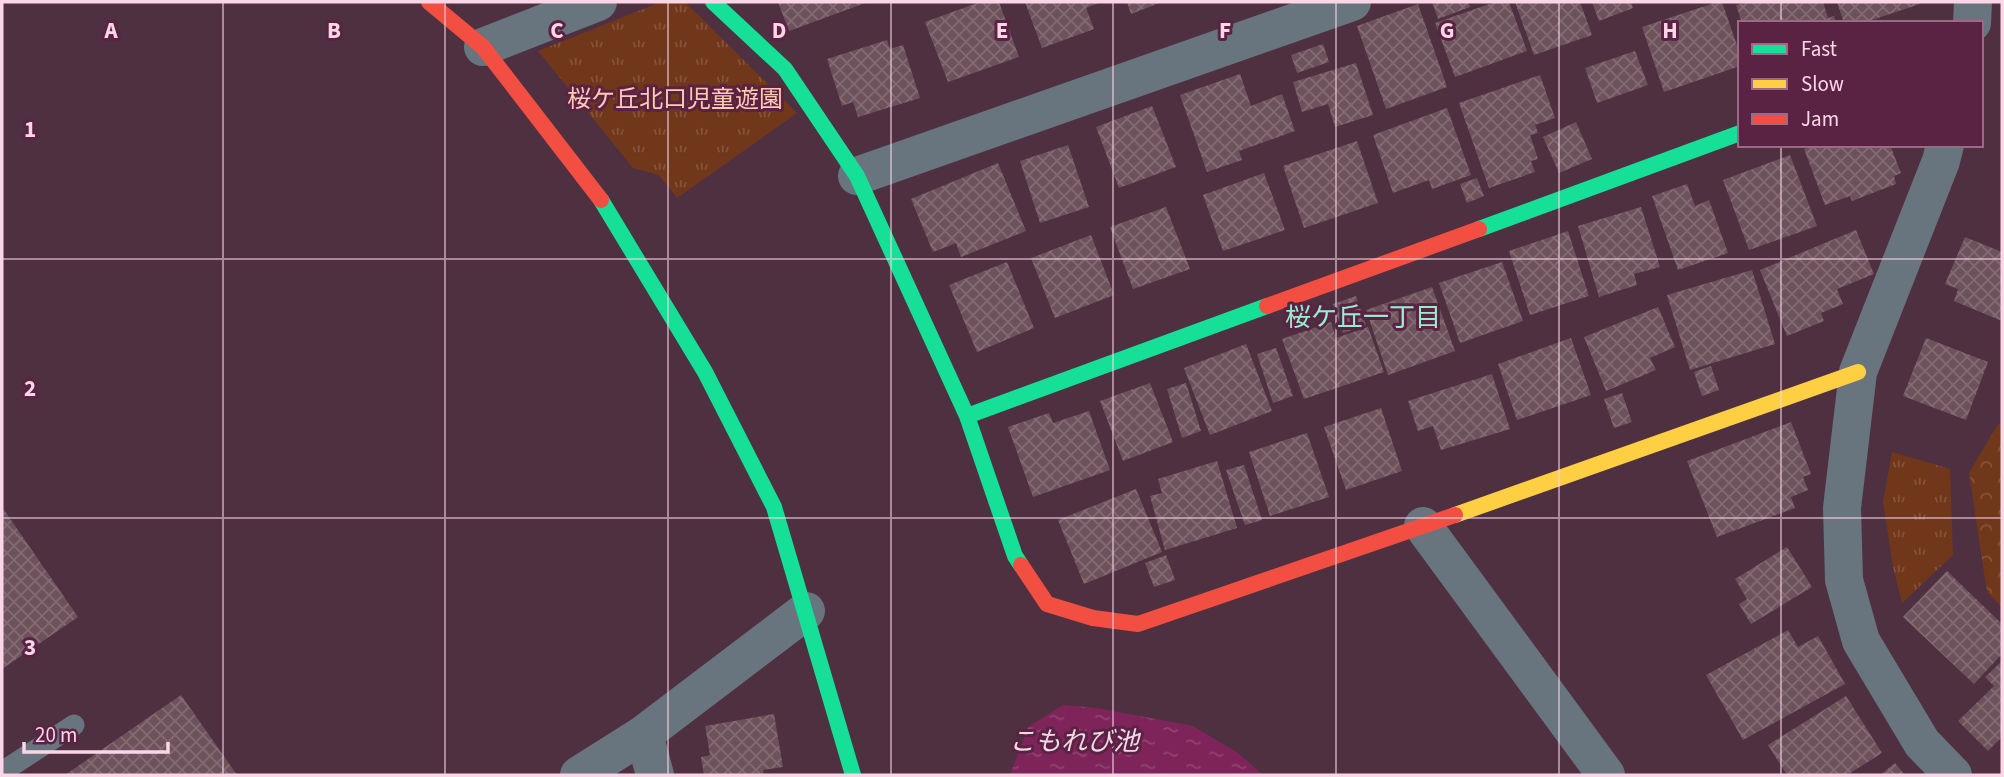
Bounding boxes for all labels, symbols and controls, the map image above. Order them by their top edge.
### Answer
text: A [103,14,118,47]
text: B [327,14,341,47]
text: C [550,14,564,47]
text: D [772,14,786,47]
text: E [996,14,1008,47]
text: F [1219,14,1231,47]
text: G [1440,14,1454,47]
text: H [1662,14,1678,47]
legend [1738,21,1983,147]
text: Fast [1801,34,1837,64]
text: Slow [1801,69,1844,99]
park label: 桜ケ丘北口児童遊園 [567,82,783,117]
text: Jam [1801,104,1839,134]
text: 1 [24,113,36,146]
district label: 桜ケ丘一丁目 [1285,299,1441,336]
text: 2 [24,372,36,405]
text: 3 [24,631,36,664]
scale bar [24,710,168,754]
text: 20 m [35,720,77,750]
water label: こもれび池 [1009,723,1142,760]

